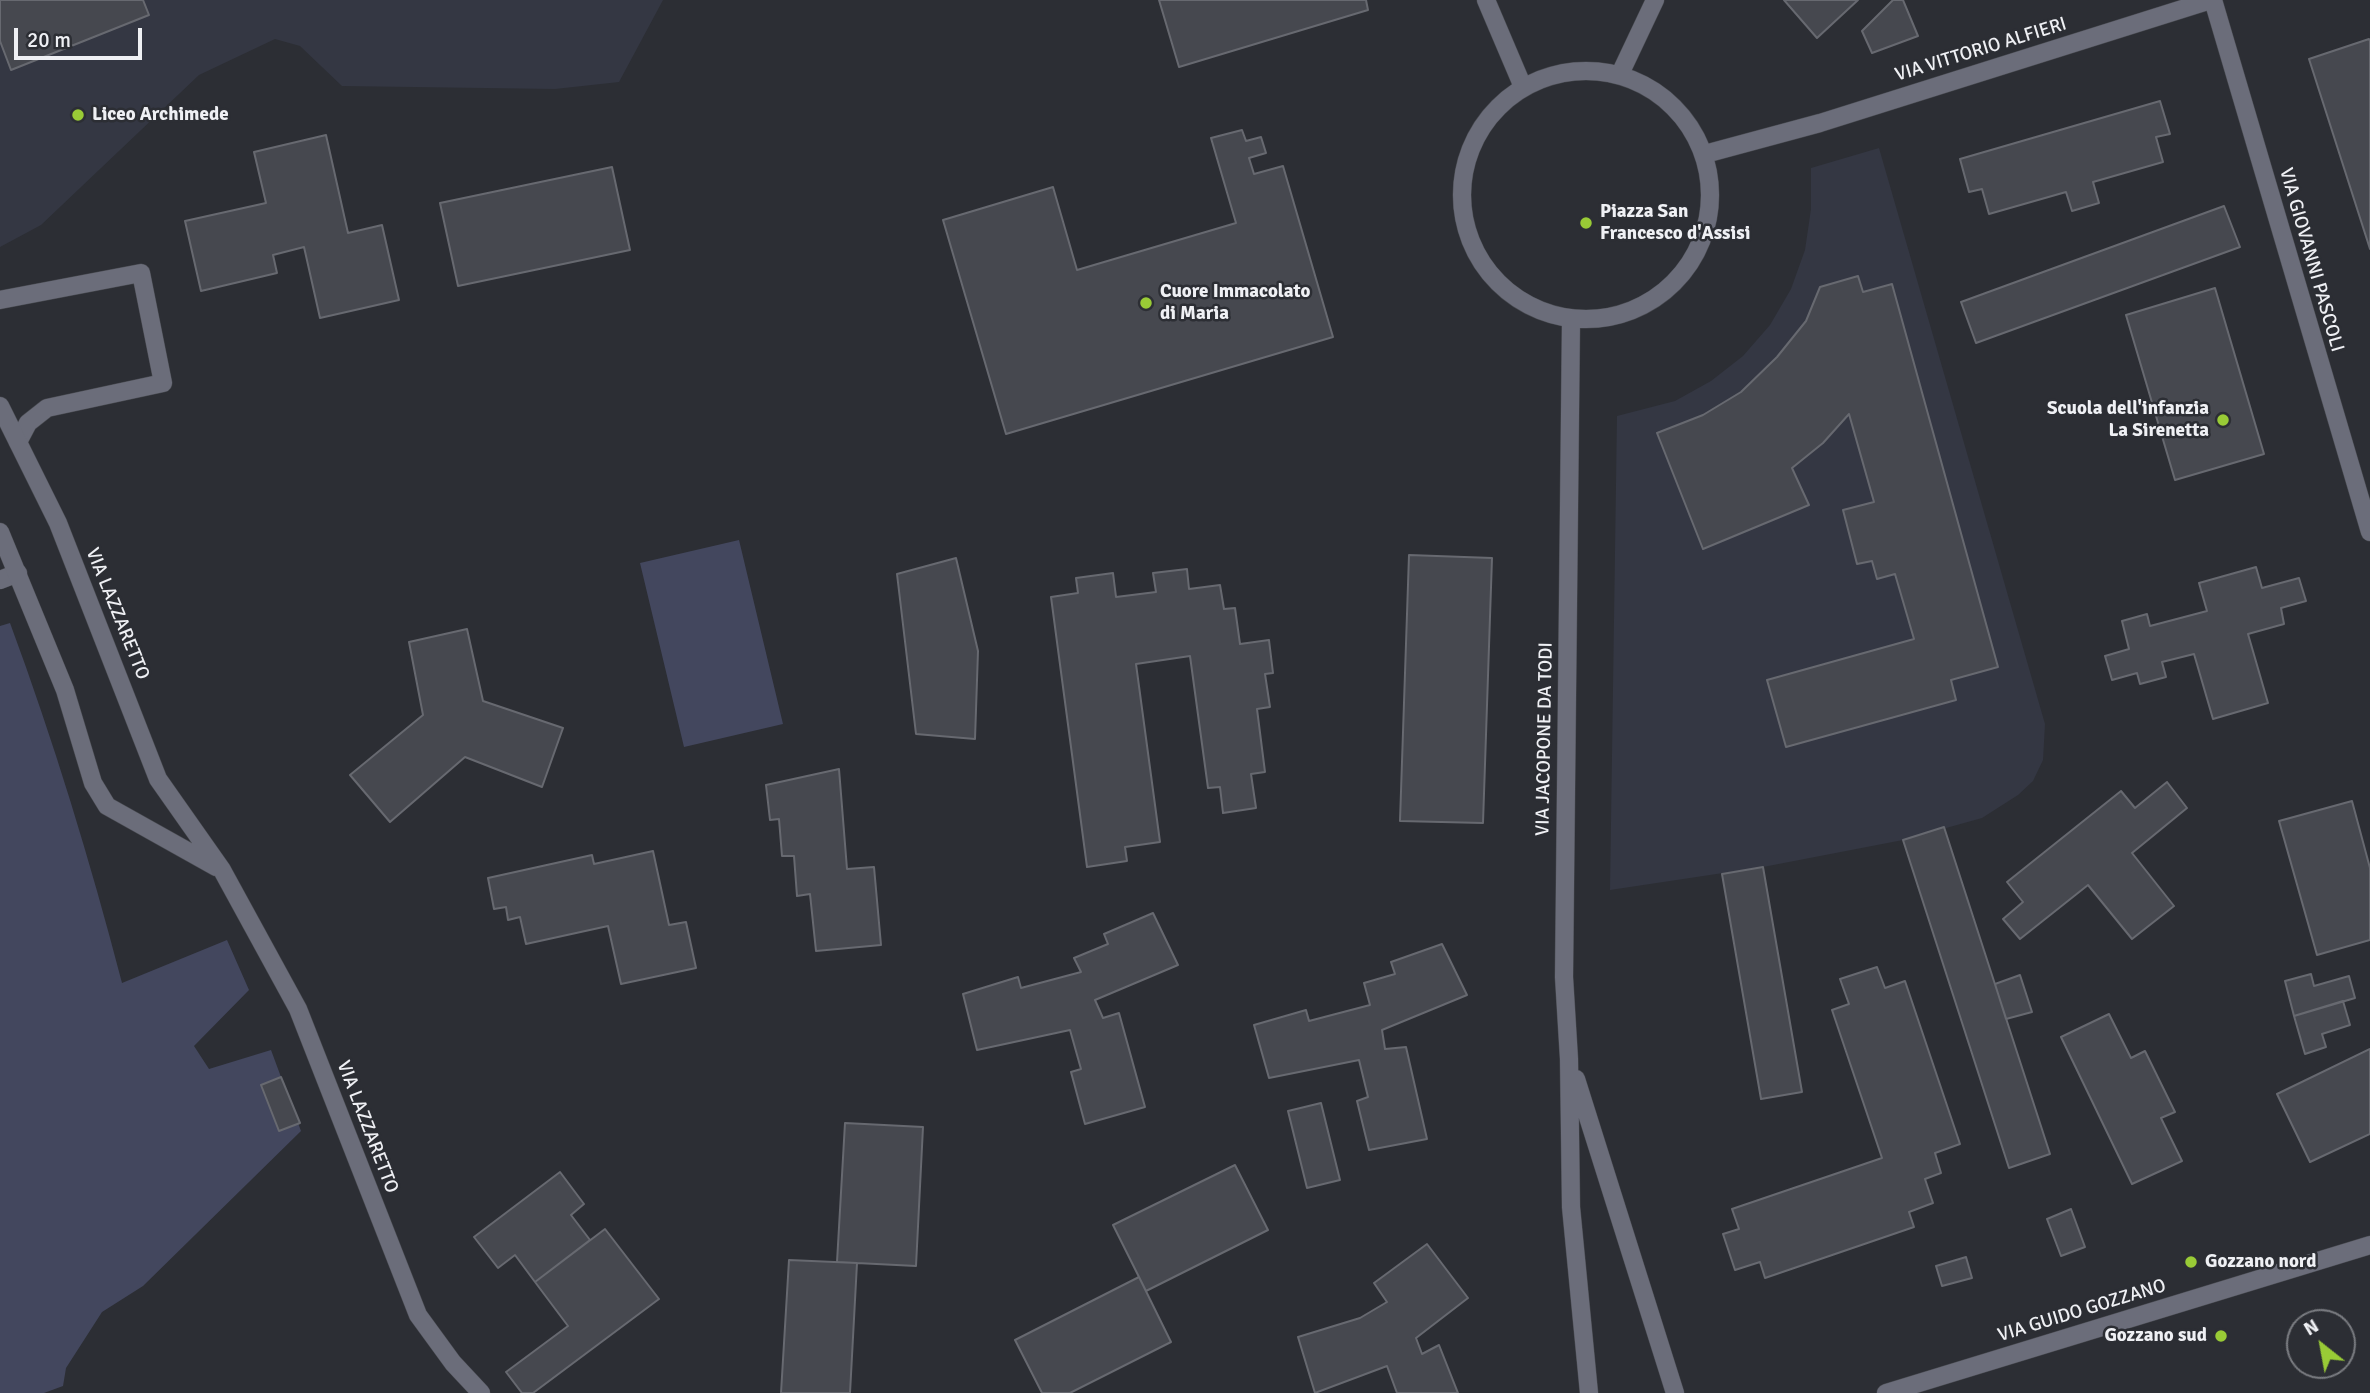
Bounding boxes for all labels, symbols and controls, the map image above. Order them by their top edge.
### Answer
street label: VIA VITTORIO ALFIERI [1892,13,2070,87]
scale bar [18,14,145,58]
text: 20 m [27,27,71,53]
place label: Liceo Archimede [92,104,229,126]
marker: Liceo Archimede [70,107,86,123]
street label: VIA GIOVANNI PASCOLI [2274,165,2348,355]
place label: Piazza San Francesco d'Assisi [1600,201,1750,245]
marker: Piazza San Francesco d'Assisi [1578,215,1594,231]
place label: Cuore Immacolato di Maria [1160,281,1310,325]
marker: Cuore Immacolato di Maria [1138,295,1154,311]
place label: Scuola dell'infanzia La Sirenetta [2047,398,2209,442]
marker: Scuola dell'infanzia La Sirenetta [2215,412,2231,428]
street label: VIA LAZZARETTO [80,545,154,683]
street label: VIA JACOPONE DA TODI [1532,642,1558,836]
street label: VIA LAZZARETTO [331,1058,403,1196]
place label: Gozzano nord [2205,1251,2316,1273]
marker: Gozzano nord [2183,1254,2199,1270]
street label: VIA GUIDO GOZZANO [1995,1275,2169,1347]
north arrow [2286,1309,2356,1379]
text: N [2299,1314,2323,1341]
place label: Gozzano sud [2104,1325,2207,1347]
marker: Gozzano sud [2213,1328,2229,1344]

